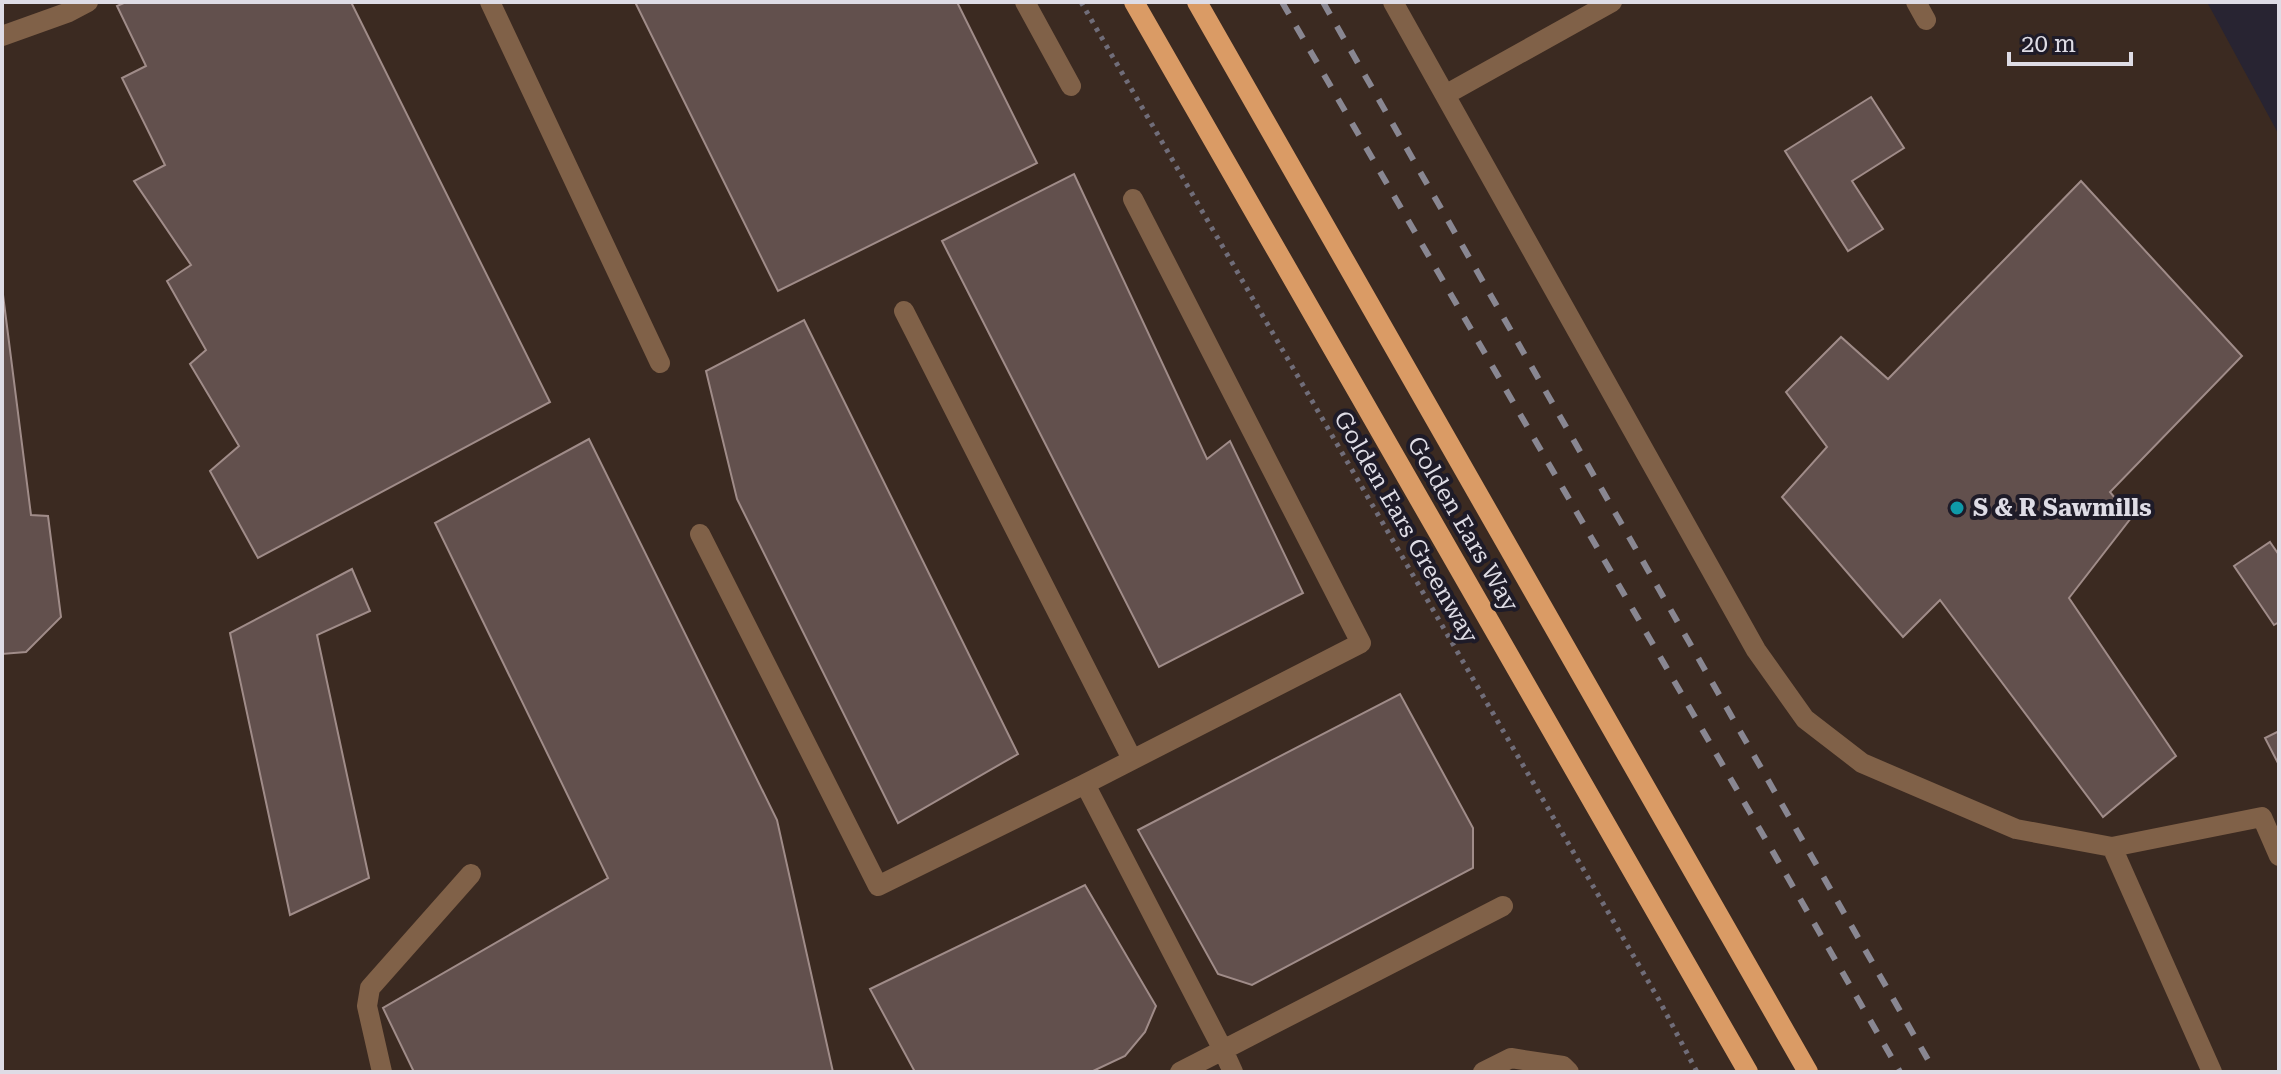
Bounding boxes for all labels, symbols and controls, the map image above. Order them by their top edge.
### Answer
scale bar [2009,16,2131,66]
text: 20 m [2021,30,2076,58]
street label: Golden Ears Greenway [1328,406,1484,649]
street label: Golden Ears Way [1402,432,1525,617]
place label: S & R Sawmills [1973,494,2152,522]
marker: S & R Sawmills [1948,499,1966,517]

